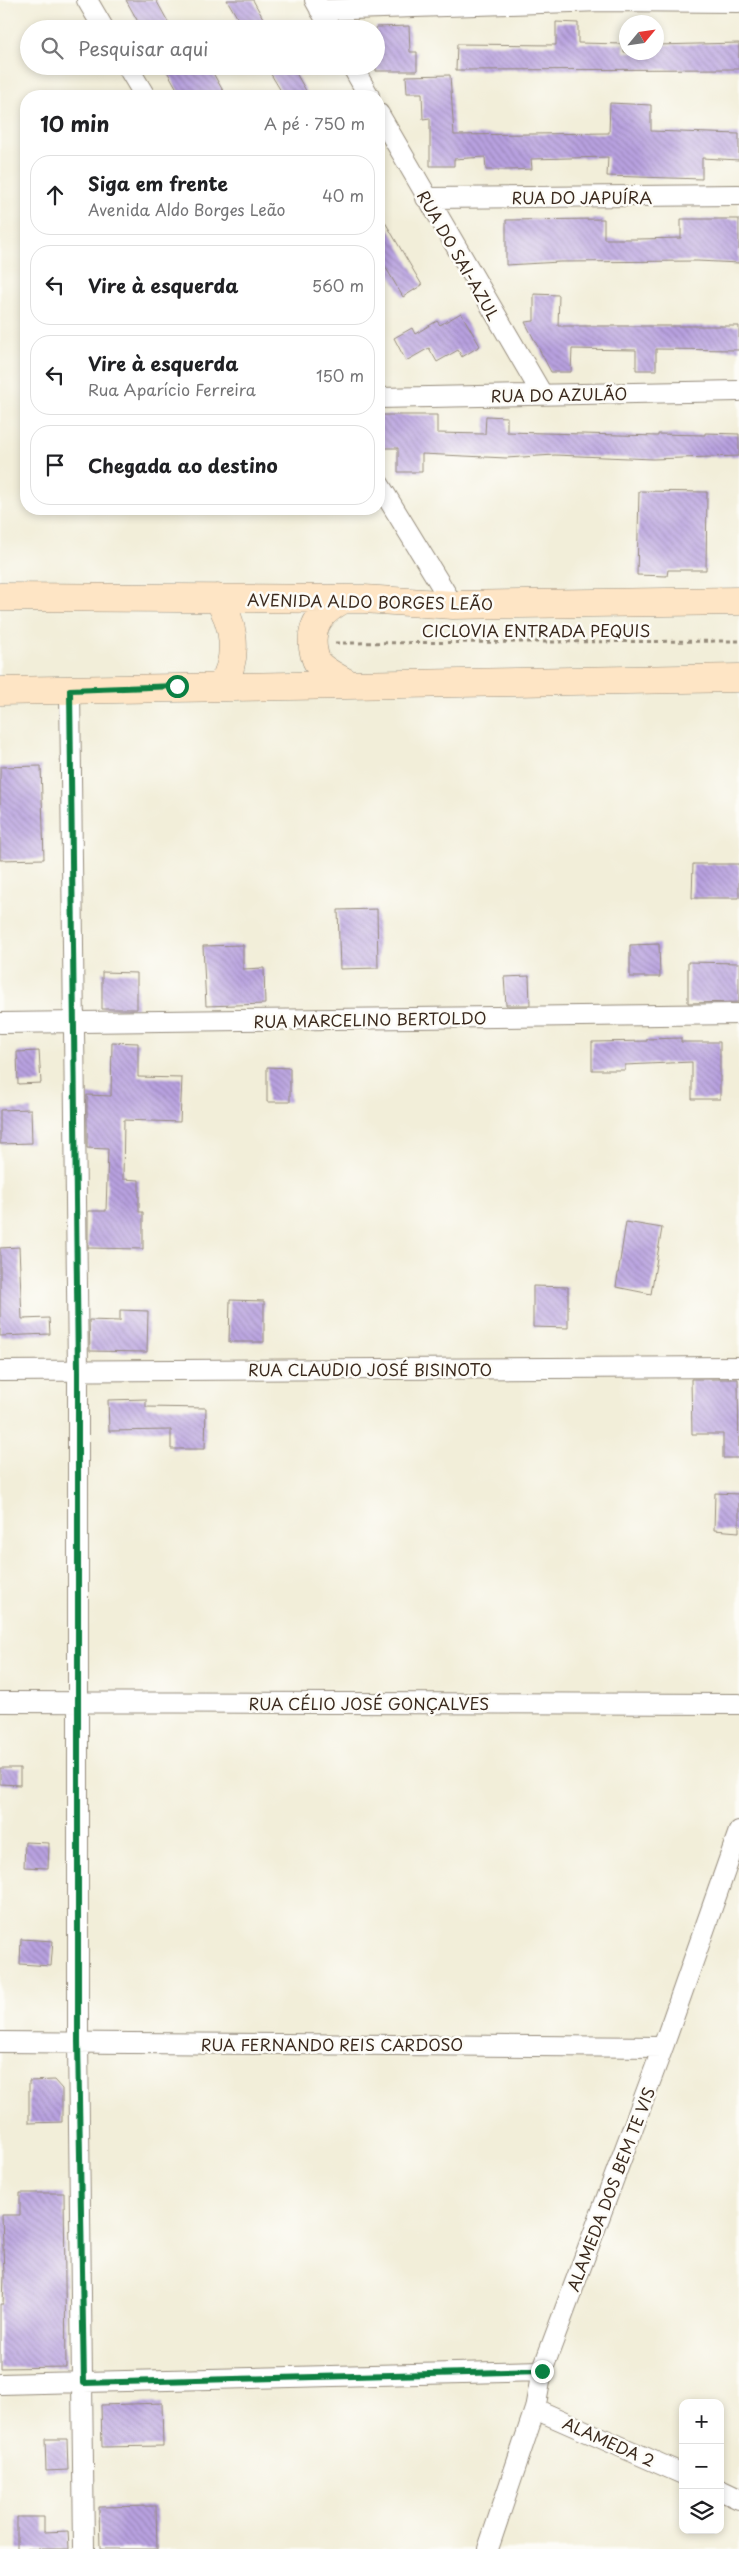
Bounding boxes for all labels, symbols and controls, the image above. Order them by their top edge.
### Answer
north arrow [619,15,664,60]
search box [20,20,385,75]
icon: search [38,34,66,62]
text: Pesquisar aqui [78,34,208,62]
text: 10 min [40,107,110,139]
text: A pé · 750 m [264,111,365,135]
text: Siga em frente [88,169,228,197]
icon: ahead [41,181,69,209]
text: 40 m [322,183,364,207]
street label: RUA DO SAI-AZUL [412,185,506,325]
street label: RUA DO JAPUÍRA [512,185,652,209]
text: Avenida Aldo Borges Leão [88,197,285,221]
icon: left [41,271,69,299]
text: Vire à esquerda [88,271,239,299]
text: 560 m [312,273,364,297]
text: Vire à esquerda [88,349,239,377]
icon: left [41,361,69,389]
text: 150 m [316,363,364,387]
text: Rua Aparício Ferreira [88,377,256,401]
street label: RUA DO AZULÃO [490,381,628,407]
icon: arrive [41,451,69,479]
text: Chegada ao destino [88,451,278,479]
street label: AVENIDA ALDO BORGES LEÃO [247,587,493,615]
street label: CICLOVIA ENTRADA PEQUIS [422,618,650,642]
route start [166,675,189,698]
street label: RUA MARCELINO BERTOLDO [253,1005,487,1033]
street label: RUA CLAUDIO JOSÉ BISINOTO [248,1357,492,1381]
street label: RUA CÉLIO JOSÉ GONÇALVES [249,1691,489,1715]
street label: RUA FERNANDO REIS CARDOSO [201,2032,463,2056]
street label: ALAMEDA DOS BEM TE VIS [560,2083,660,2295]
route end [531,2360,554,2383]
map controls [679,2399,724,2534]
button: + [679,2399,724,2444]
street label: ALAMEDA 2 [559,2410,659,2472]
button: − [679,2444,724,2489]
button: layers [679,2489,724,2534]

